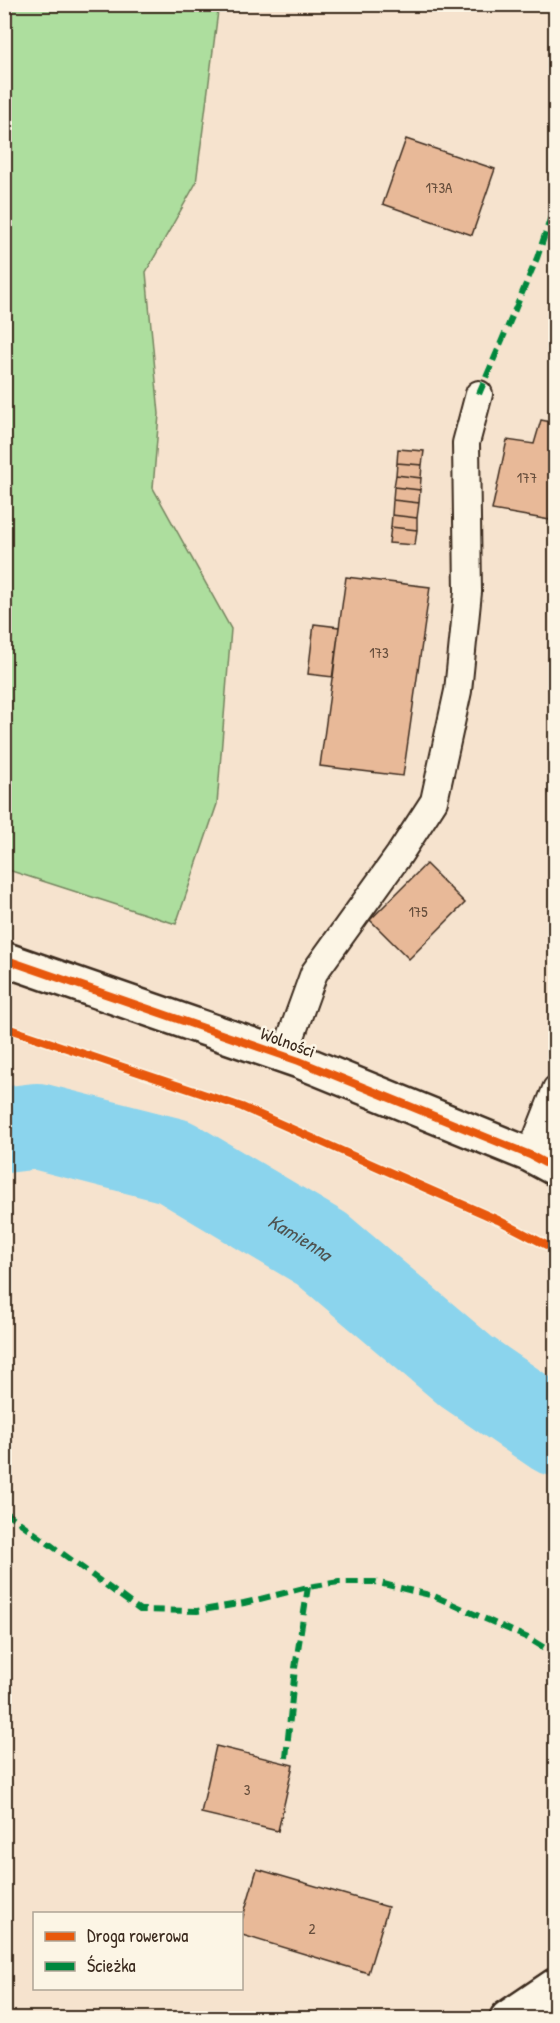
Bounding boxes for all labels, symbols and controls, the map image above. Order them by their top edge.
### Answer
house number: 173A [426,177,453,198]
house number: 177 [517,467,537,488]
house number: 173 [369,642,389,663]
house number: 175 [408,901,428,922]
street label: Wolności [257,1021,319,1063]
water label: Kamienna [264,1207,340,1267]
house number: 3 [244,1779,251,1800]
legend [33,1912,243,1990]
house number: 2 [308,1918,316,1939]
text: Droga rowerowa [87,1923,188,1948]
text: Ścieżka [87,1953,136,1978]

